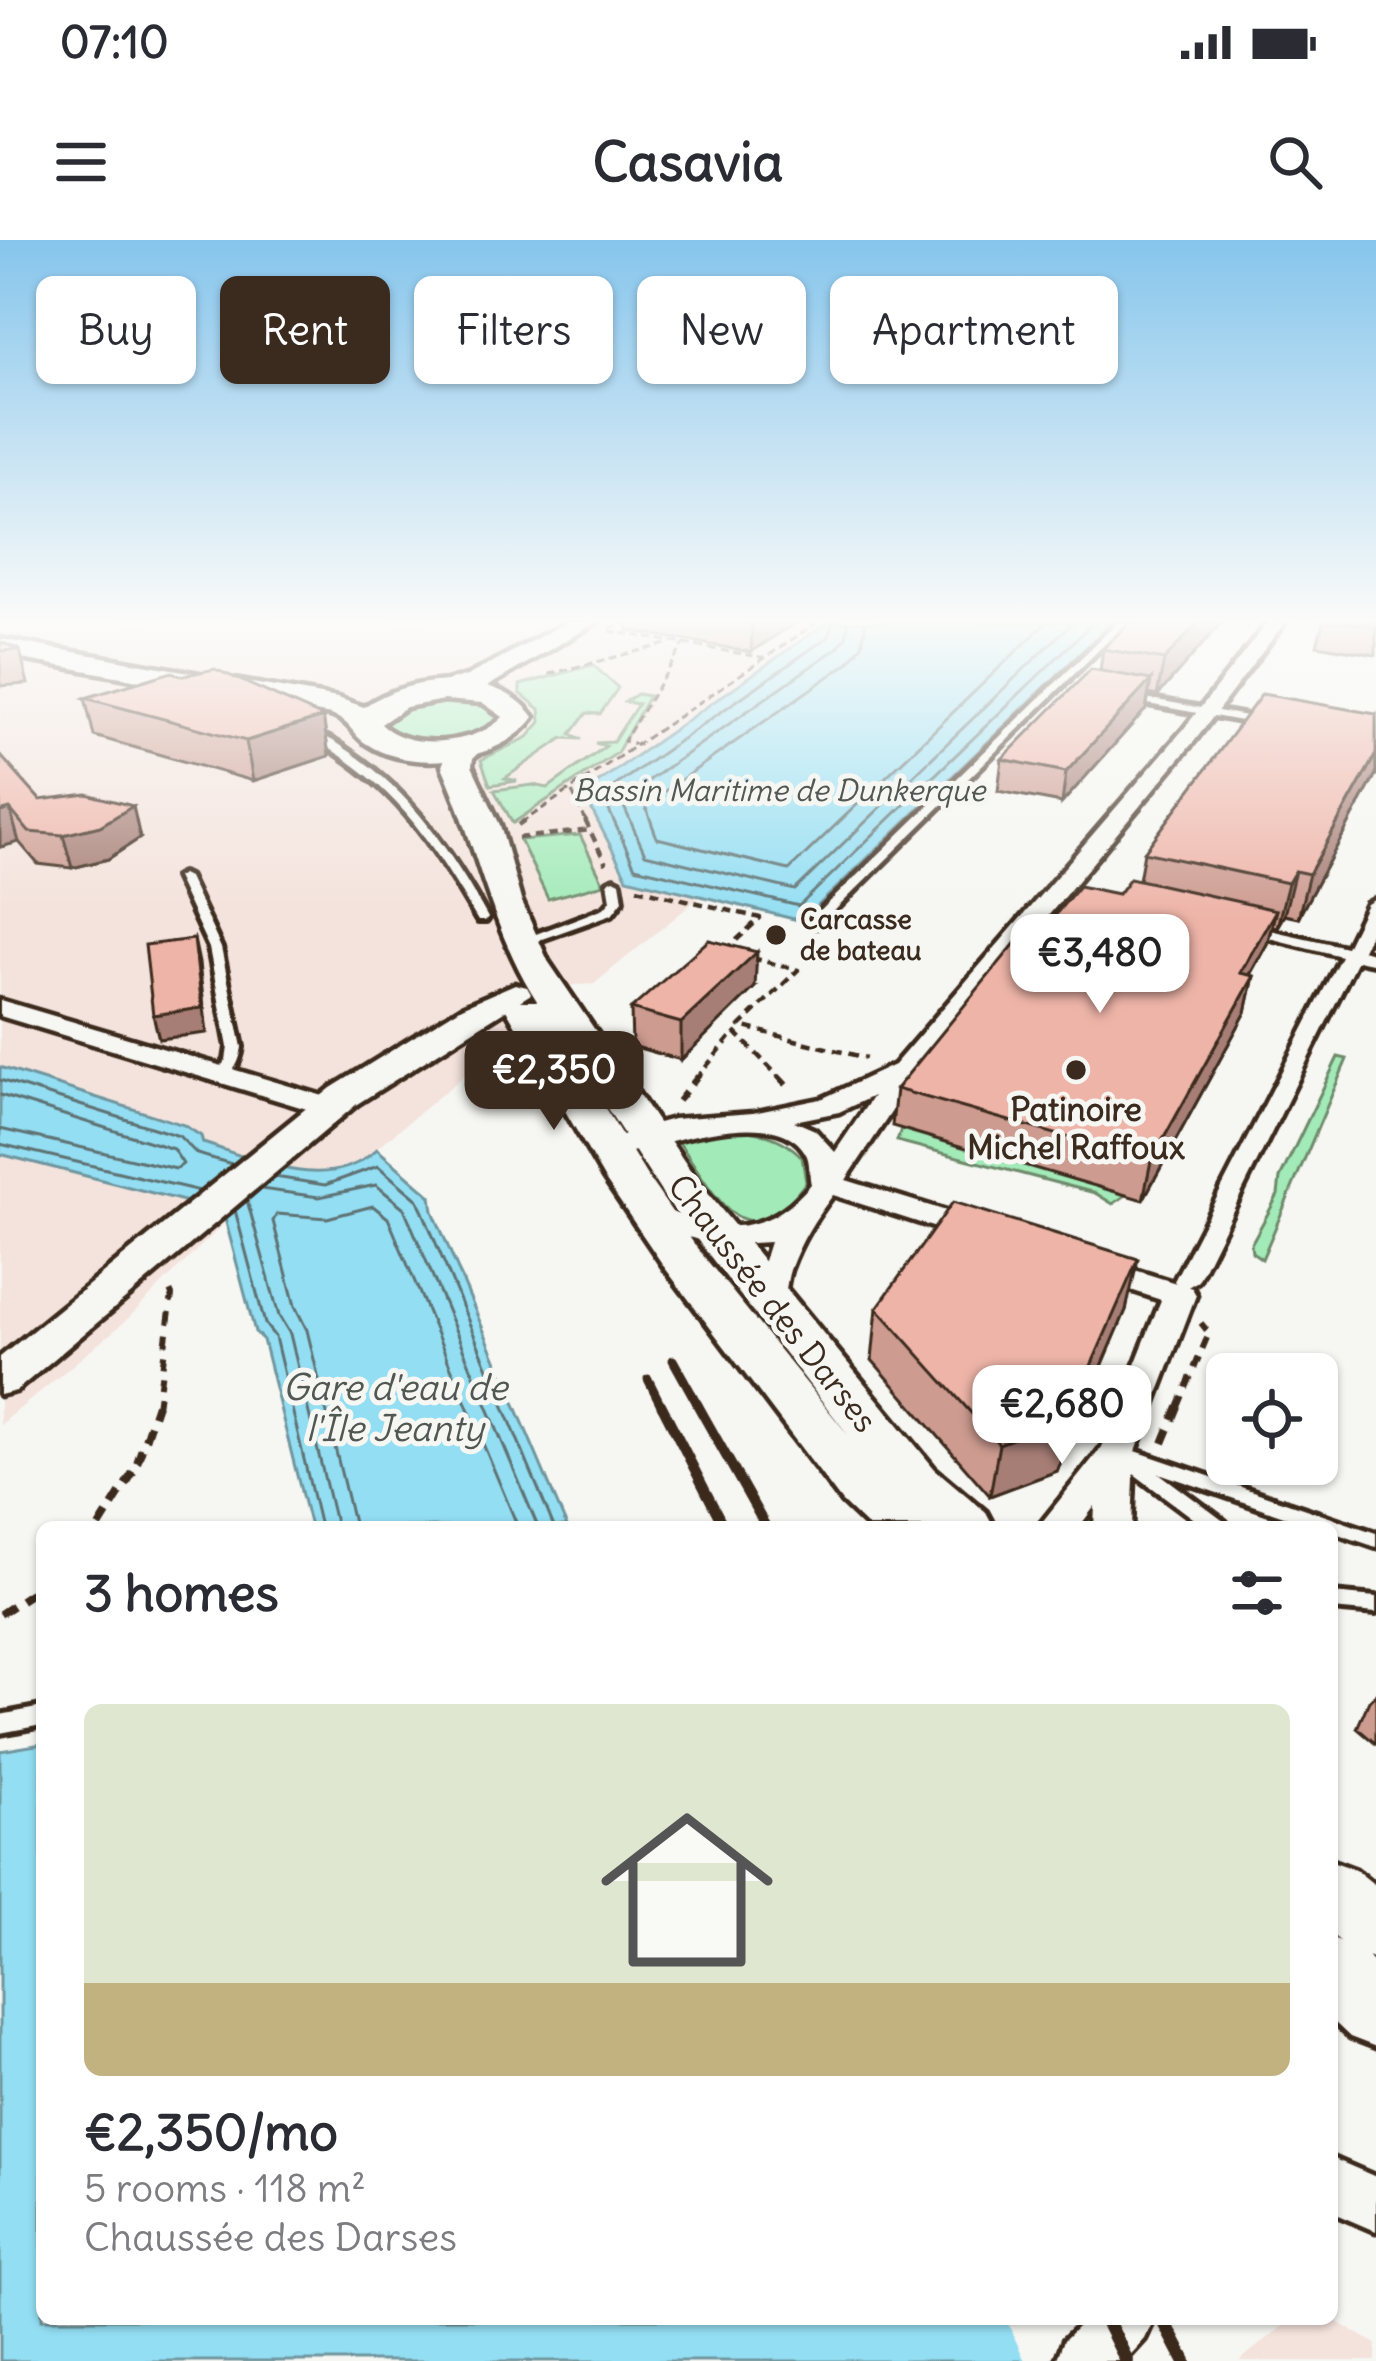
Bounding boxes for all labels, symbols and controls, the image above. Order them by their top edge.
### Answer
text: 07:10 [60,14,169,70]
text: Casavia [593,128,783,196]
icon: menu [48,129,114,195]
icon: search [1262,129,1328,195]
chip: Buy [36,276,196,384]
chip: Rent [220,276,390,384]
chip: Filters [414,276,613,384]
chip: New [637,276,806,384]
chip: Apartment [830,276,1118,384]
water label: Bassin Maritime de Dunkerque [573,771,987,809]
place label: Carcasse de bateau [800,902,922,967]
pin: €3,480 [1002,914,1198,1016]
marker: Carcasse de bateau [763,922,789,948]
text: €3,480 [1037,928,1163,977]
pin: €2,350 [456,1031,652,1133]
text: €2,350 [492,1045,616,1094]
marker: Patinoire Michel Raffoux [1063,1057,1089,1083]
place label: Patinoire Michel Raffoux [967,1088,1186,1168]
street label: Chaussée des Darses [659,1166,887,1440]
map controls [1206,1353,1338,1485]
button: locate [1206,1353,1338,1485]
water label: Gare d'eau de l'Île Jeanty [283,1365,510,1451]
pin: €2,680 [964,1365,1160,1467]
text: €2,680 [999,1379,1125,1428]
icon: filters [1224,1560,1290,1626]
text: 3 homes [84,1561,279,1625]
icon: home [579,1782,795,1998]
text: €2,350/mo [84,2100,338,2164]
text: 5 rooms · 118 m² [84,2164,366,2213]
text: Chaussée des Darses [84,2213,457,2262]

